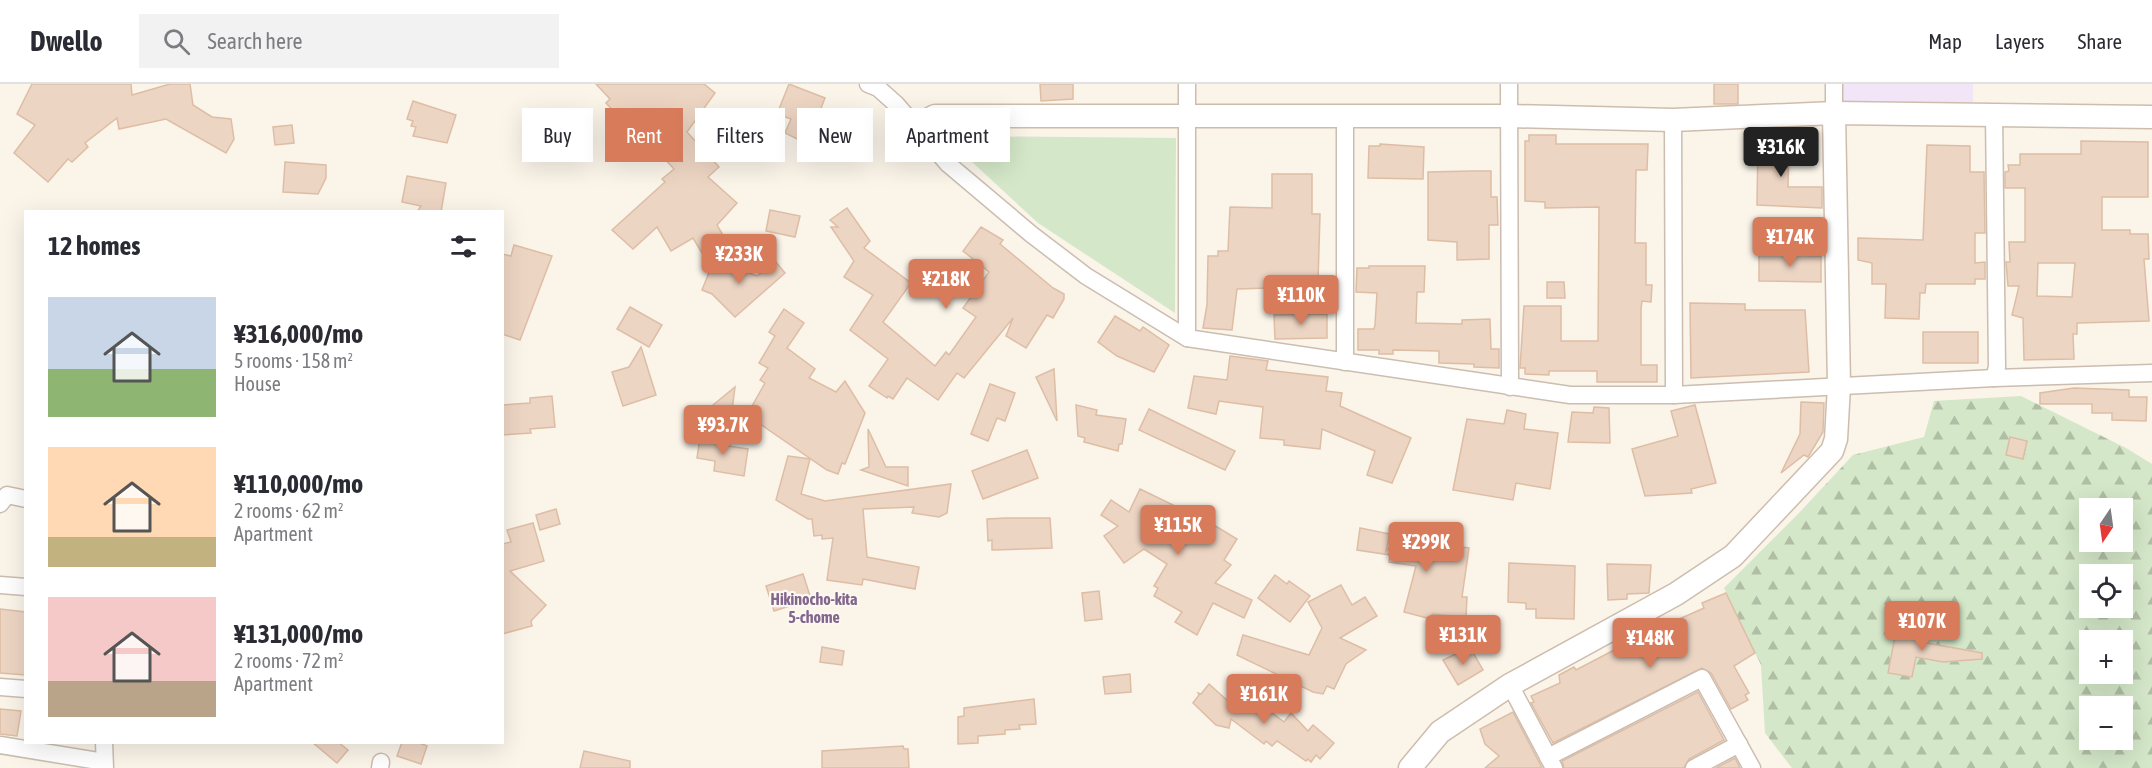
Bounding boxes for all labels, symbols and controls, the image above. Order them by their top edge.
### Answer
search box [139,14,559,68]
text: Dwello [30,25,103,57]
icon: search [160,25,193,58]
text: Search here [208,28,302,54]
text: Map [1928,29,1962,53]
text: Layers [1995,29,2045,53]
text: Share [2078,29,2122,53]
chip: Buy [522,108,593,162]
chip: Rent [605,108,683,162]
chip: Filters [695,108,785,162]
chip: New [797,108,873,162]
chip: Apartment [885,108,1010,162]
pin: ¥316K [1739,127,1823,178]
text: ¥316K [1758,135,1804,158]
pin: ¥174K [1748,217,1832,268]
text: ¥174K [1767,225,1813,248]
icon: filters [447,230,480,263]
text: 12 homes [48,231,141,261]
pin: ¥233K [697,234,781,285]
text: ¥233K [716,242,762,265]
pin: ¥218K [904,259,988,310]
text: ¥218K [923,267,969,290]
pin: ¥110K [1259,275,1343,326]
text: ¥110K [1278,283,1324,306]
text: ¥316,000/mo [234,319,363,349]
icon: home [96,321,168,393]
text: 5 rooms · 158 m² [234,349,353,372]
text: House [234,372,281,395]
pin: ¥93.7K [674,405,772,456]
text: ¥93.7K [698,413,748,436]
text: ¥110,000/mo [234,469,363,499]
icon: home [96,471,168,543]
north arrow [2079,498,2133,552]
map controls [2079,498,2133,750]
text: 2 rooms · 62 m² [234,499,344,522]
pin: ¥115K [1136,505,1220,556]
text: ¥115K [1155,513,1201,536]
text: Apartment [234,522,313,545]
pin: ¥299K [1384,522,1468,573]
text: ¥299K [1403,530,1449,553]
button: locate [2079,564,2133,618]
district label: Hikinocho-kita 5-chome [771,590,857,626]
pin: ¥107K [1880,601,1964,652]
text: ¥107K [1899,609,1945,632]
pin: ¥131K [1421,615,1505,666]
pin: ¥148K [1608,618,1692,669]
text: ¥131,000/mo [234,619,363,649]
icon: home [96,621,168,693]
text: ¥131K [1440,623,1486,646]
text: ¥148K [1627,626,1673,649]
button: + [2079,630,2133,684]
text: 2 rooms · 72 m² [234,649,344,672]
text: Apartment [234,672,313,695]
pin: ¥161K [1222,674,1306,725]
text: ¥161K [1241,682,1287,705]
button: − [2079,696,2133,750]

